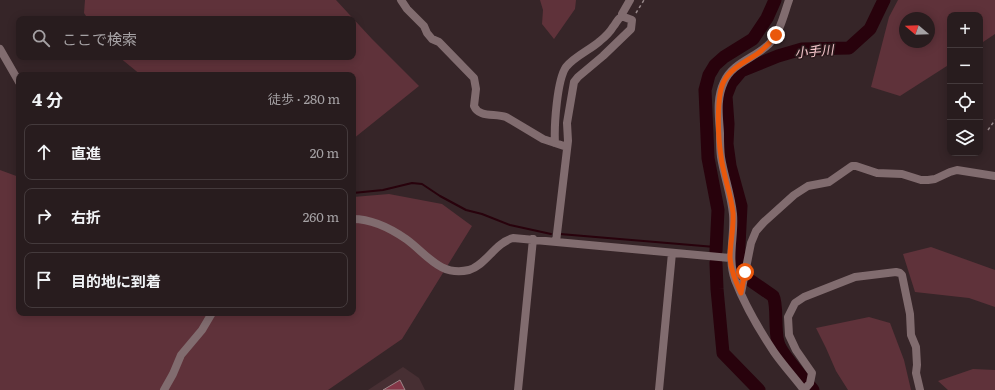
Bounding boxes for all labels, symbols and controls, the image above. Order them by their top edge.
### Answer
north arrow [899,12,935,48]
map controls [947,12,983,156]
button: + [947,12,983,48]
search box [16,16,356,60]
route end [767,26,785,44]
icon: search [30,27,52,49]
text: ここで検索 [62,27,137,50]
water label: 小手川 [794,39,836,62]
button: − [947,48,983,84]
button: locate [947,84,983,120]
text: 4 分 [32,86,63,111]
text: 徒歩 · 280 m [268,89,340,108]
button: layers [947,120,983,156]
icon: ahead [33,141,55,163]
text: 直進 [71,141,101,164]
text: 20 m [310,143,339,162]
icon: right [33,205,55,227]
text: 右折 [71,205,101,228]
text: 260 m [303,207,339,226]
route start [736,263,754,281]
icon: arrive [33,269,55,291]
text: 目的地に到着 [71,269,161,292]

